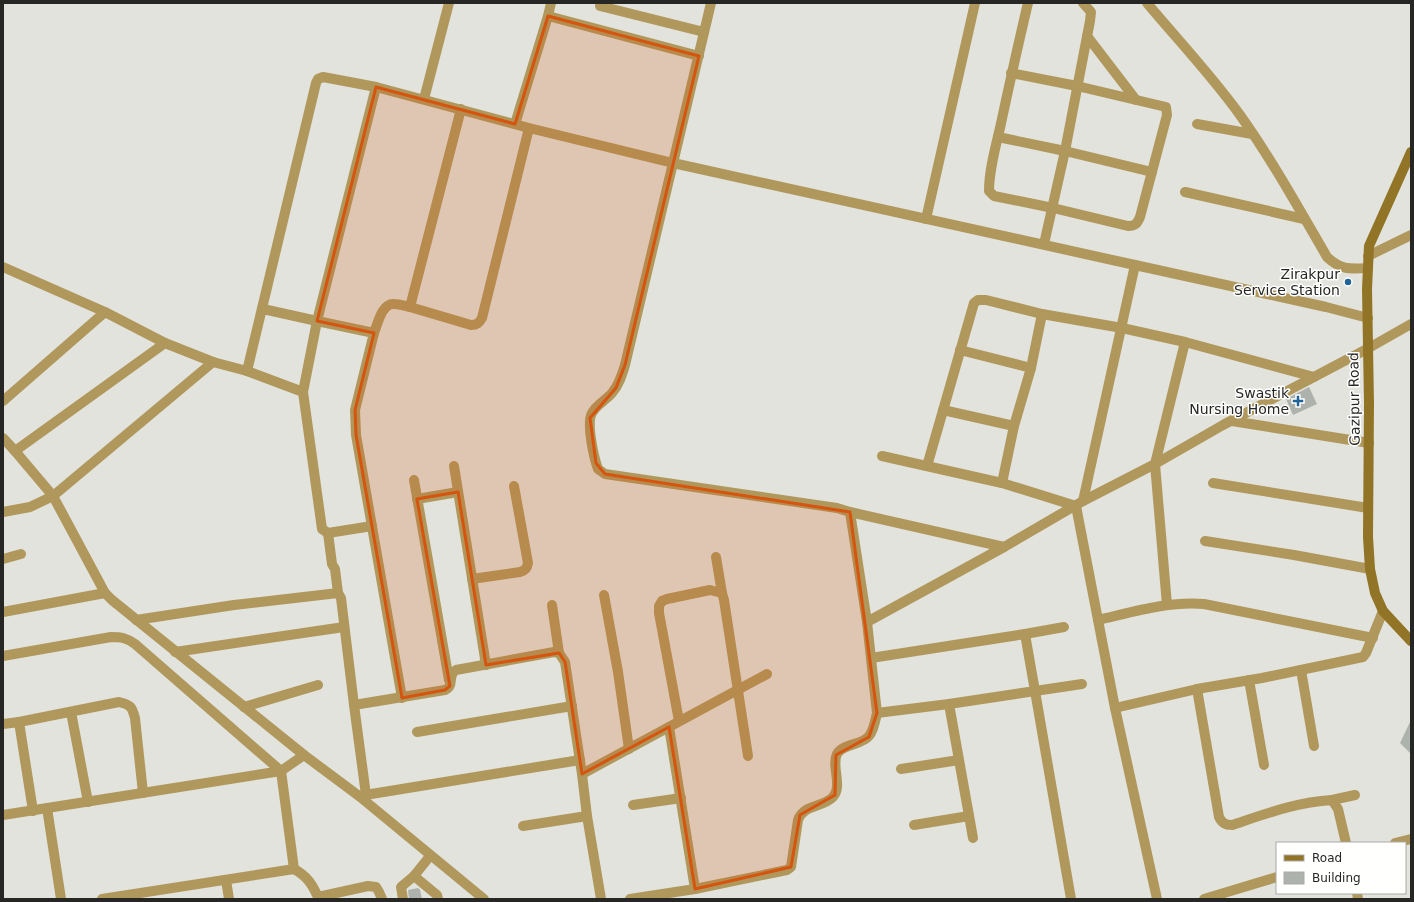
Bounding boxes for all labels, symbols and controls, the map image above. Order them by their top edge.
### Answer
place label: Zirakpur Service Station [1234,266,1340,298]
marker: Zirakpur Service Station [1343,277,1353,287]
street label: Gazipur Road [1345,352,1363,446]
place label: Swastik Nursing Home [1189,385,1290,417]
marker: Swastik Nursing Home [1292,395,1304,407]
legend [1276,842,1406,894]
text: Road [1312,851,1342,865]
text: Building [1312,871,1361,885]

